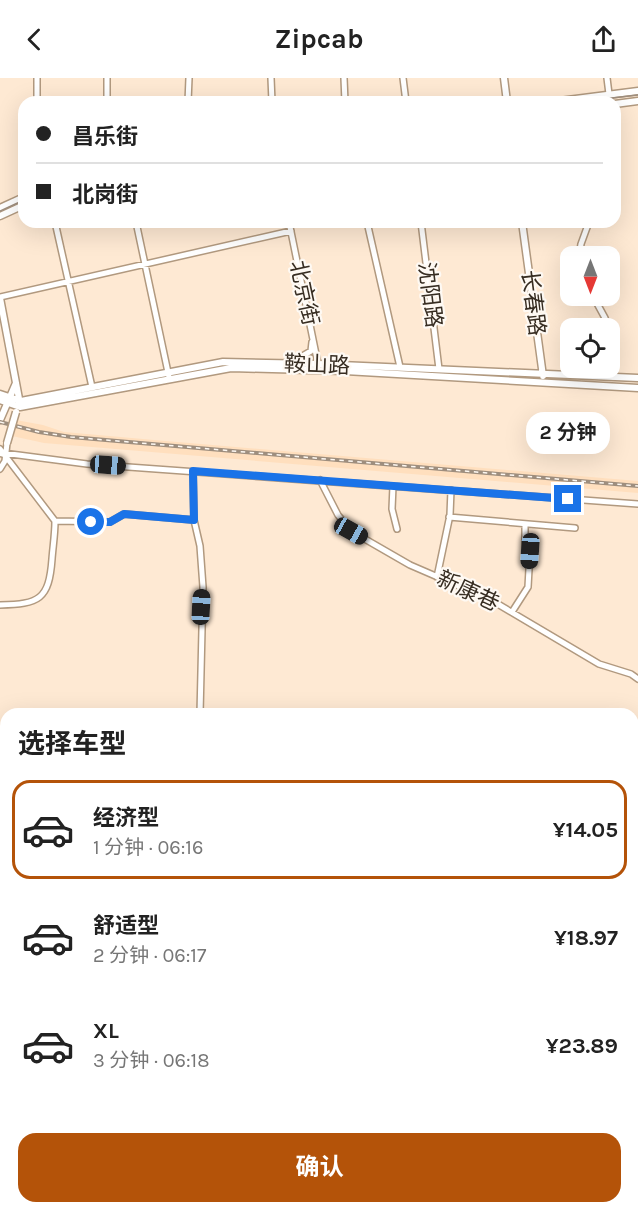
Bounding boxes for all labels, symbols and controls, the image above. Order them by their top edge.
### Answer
icon: back [18,23,51,56]
text: Zipcab [275,23,363,55]
icon: share [587,23,620,56]
text: 昌乐街 [72,124,138,150]
text: 北岗街 [72,182,138,208]
north arrow [560,246,620,306]
map controls [560,246,620,378]
street label: 北京街 [284,258,324,328]
street label: 沈阳路 [413,261,447,329]
street label: 长春路 [516,269,550,337]
button: locate [560,318,620,378]
street label: 鞍山路 [284,351,350,379]
callout: 2 分钟 [526,412,610,454]
text: 2 分钟 [539,421,597,444]
car [89,455,127,475]
route end [554,485,581,512]
route start [77,508,104,535]
car [331,514,371,548]
car [520,532,540,570]
street label: 新康巷 [433,565,503,617]
car [191,589,211,625]
text: 选择车型 [18,728,126,760]
icon: car [21,803,75,857]
text: 经济型 [93,805,159,831]
text: ¥14.05 [553,817,618,843]
text: 1 分钟 · 06:16 [93,836,203,859]
icon: car [21,911,75,965]
text: 舒适型 [93,913,159,939]
text: ¥18.97 [554,925,618,951]
text: 2 分钟 · 06:17 [93,944,206,967]
text: XL [93,1018,119,1044]
icon: car [21,1019,75,1073]
text: ¥23.89 [546,1033,618,1059]
text: 3 分钟 · 06:18 [93,1049,209,1072]
button: 确认 [18,1133,621,1202]

